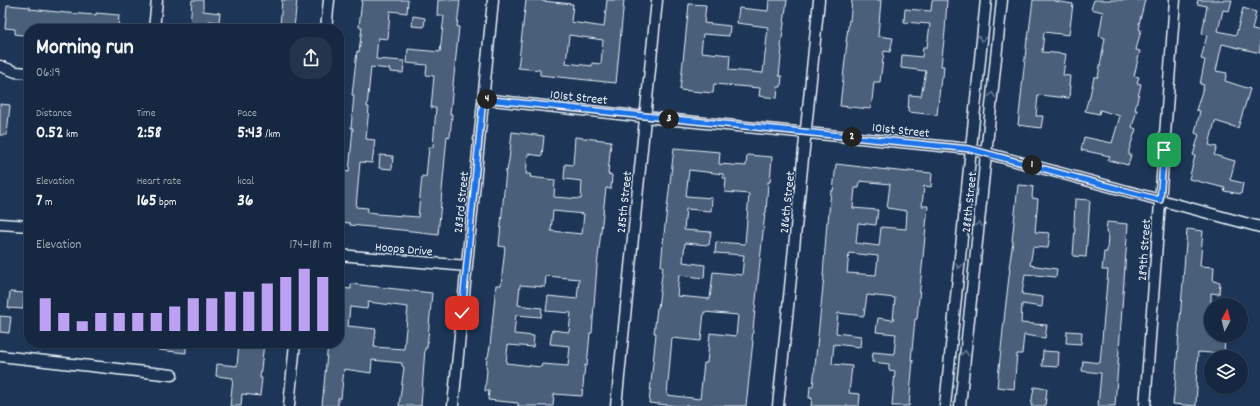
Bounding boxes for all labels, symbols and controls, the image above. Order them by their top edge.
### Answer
text: Morning run [36,33,134,64]
one-way arrow [977,36,986,42]
button: share [290,37,332,79]
text: 06:19 [36,64,60,83]
street label: 101st Street [549,86,609,111]
pin: 4 [477,89,497,109]
text: 4 [485,91,489,107]
one-way arrow [987,92,996,98]
text: Distance [36,106,72,122]
text: Time [137,106,155,122]
text: Pace [237,106,257,122]
pin: 3 [659,109,679,129]
text: 3 [667,111,671,127]
street label: 101st Street [871,119,931,144]
text: 0.52 [36,122,63,146]
text: 2:58 [137,122,162,146]
text: 5:43 [237,122,263,146]
text: km [63,127,78,143]
text: /km [263,127,280,143]
pin: 2 [842,127,862,147]
text: 2 [850,129,854,145]
pin [1147,133,1181,167]
icon: arrive [1153,139,1175,161]
pin: 1 [1022,155,1042,175]
text: 1 [1031,157,1033,173]
street label: 283rd Street [450,170,475,234]
street label: 285th Street [613,170,638,234]
street label: 286th Street [776,170,801,234]
street label: 288th Street [958,171,983,234]
text: Elevation [36,174,74,190]
text: Heart rate [137,174,181,190]
text: kcal [237,174,254,190]
text: 7 [36,190,43,214]
text: 165 [137,190,157,214]
text: 36 [237,190,253,214]
text: m [43,195,53,211]
text: bpm [157,195,177,211]
street label: 289th Street [1134,218,1157,282]
one-way arrow [974,221,983,227]
text: Elevation [36,236,81,255]
text: 174–181 m [290,236,332,255]
street label: Hoops Drive [374,239,434,262]
one-way arrow [954,263,963,269]
pin [445,296,479,330]
north arrow [1204,298,1248,342]
map controls [1204,298,1248,394]
icon: check [451,302,473,324]
one-way arrow [961,350,970,356]
button: layers [1204,350,1248,394]

